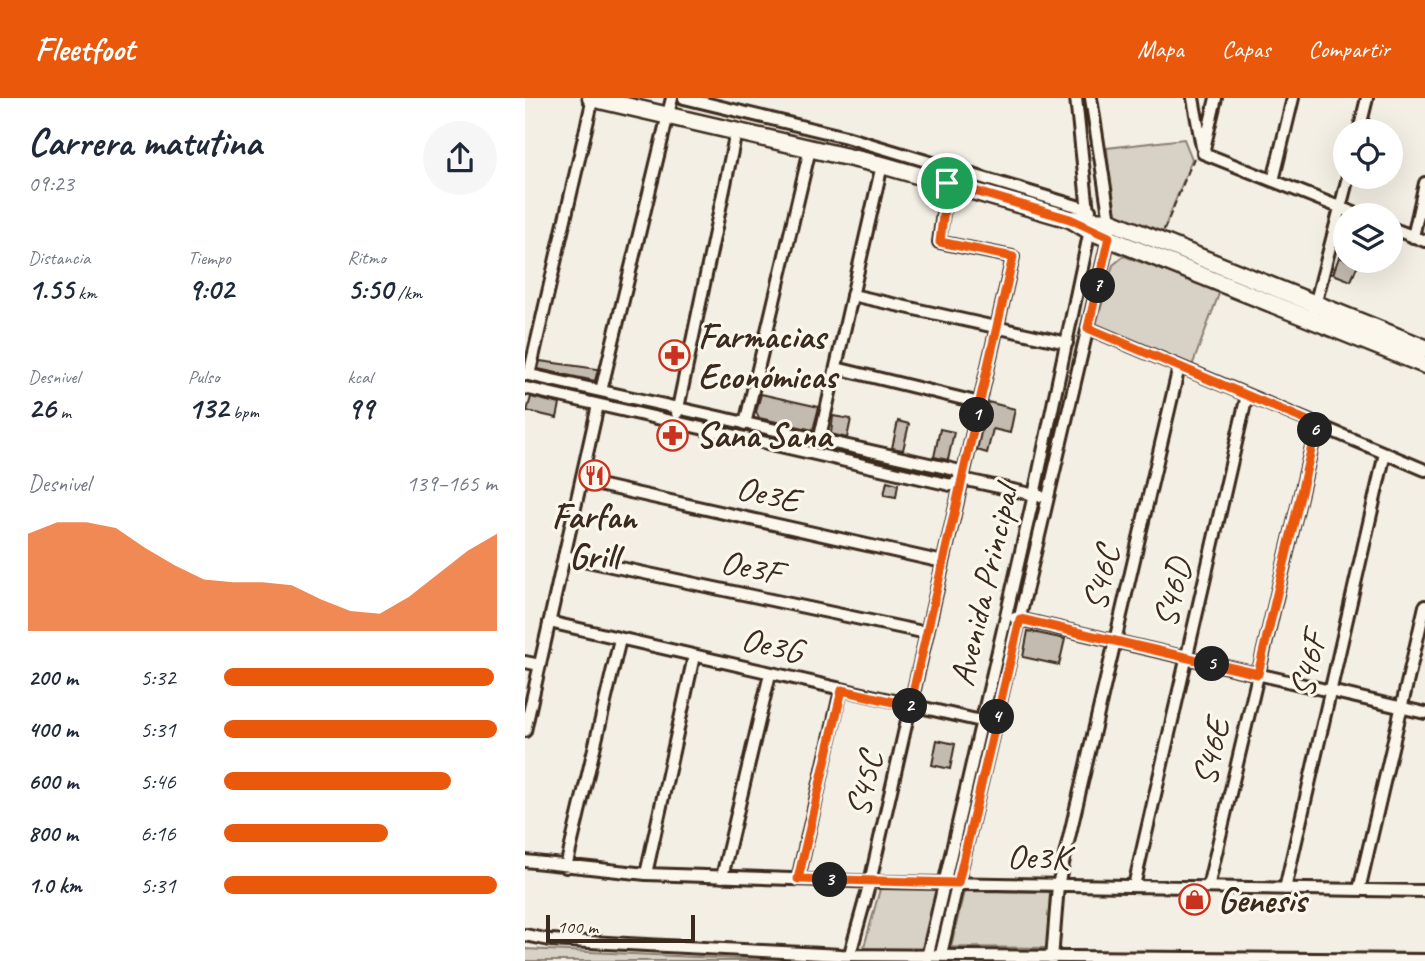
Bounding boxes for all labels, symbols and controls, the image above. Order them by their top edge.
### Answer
text: Fleetfoot [35,28,135,70]
text: Mapa [1137,34,1184,64]
text: Capas [1222,34,1270,64]
text: Compartir [1308,34,1390,64]
text: Carrera matutina [28,119,262,166]
map controls [1333,119,1403,273]
button: locate [1333,119,1403,189]
button: share [423,121,497,195]
pin [917,153,977,213]
icon: arrive [928,164,966,202]
text: 09:23 [28,169,74,198]
button: layers [1333,203,1403,273]
text: Distancia [28,246,90,270]
text: Tiempo [188,246,231,270]
text: Ritmo [347,246,386,270]
pin: 7 [1081,268,1115,304]
text: 1.55 [28,270,73,308]
text: 9:02 [188,270,234,308]
text: 5:50 [347,270,393,308]
text: 7 [1093,273,1102,297]
text: km [73,281,97,305]
text: /km [393,281,422,305]
place label: Farmacias Económicas [698,314,840,399]
pharmacy icon: Farmacias Económicas [658,339,692,373]
text: Desnivel [28,365,80,389]
text: Pulso [188,365,220,389]
text: kcal [347,365,372,389]
text: 26 [28,389,56,427]
text: 132 [188,389,228,427]
text: 99 [347,389,374,427]
pin: 1 [959,398,995,432]
text: m [56,400,71,424]
text: bpm [228,400,259,424]
text: 1 [972,402,981,426]
pin: 6 [1297,412,1333,448]
place label: Sana Sana [696,413,835,458]
text: 6 [1310,417,1319,441]
pharmacy icon: Sana Sana [656,418,690,452]
restaurant icon: Farfan Grill [577,458,611,492]
street label: Oe3E [732,465,808,524]
text: Desnivel [28,469,90,498]
text: 139–165 m [406,469,497,498]
street label: Avenida Principal [939,476,1030,690]
place label: Farfan Grill [552,494,638,579]
street label: S46C [1072,538,1131,615]
street label: Oe3F [717,539,792,597]
street label: S46D [1142,552,1202,632]
street label: Oe3G [737,616,811,675]
street label: S46F [1279,622,1339,701]
pin: 5 [1195,646,1229,682]
text: 5 [1207,651,1216,675]
text: 200 m [28,663,78,692]
text: 5:32 [140,663,176,692]
pin: 2 [893,688,927,724]
text: 2 [905,693,914,717]
pin: 4 [979,700,1015,734]
text: 4 [992,704,1001,728]
street label: S46E [1182,710,1241,790]
text: 400 m [28,715,78,744]
text: 5:31 [140,715,176,744]
street label: S45C [835,744,894,821]
text: 600 m [28,767,78,796]
text: 5:46 [140,767,176,796]
text: 800 m [28,819,78,848]
text: 6:16 [140,819,176,848]
street label: Oe3K [1007,834,1076,880]
pin: 3 [813,862,847,898]
text: 3 [825,867,834,891]
text: 1.0 km [28,871,82,900]
text: 5:31 [140,871,176,900]
place label: Genesis [1218,878,1310,923]
shop icon: Genesis [1178,883,1212,917]
scale bar [546,912,695,944]
text: 100 m [557,915,598,939]

